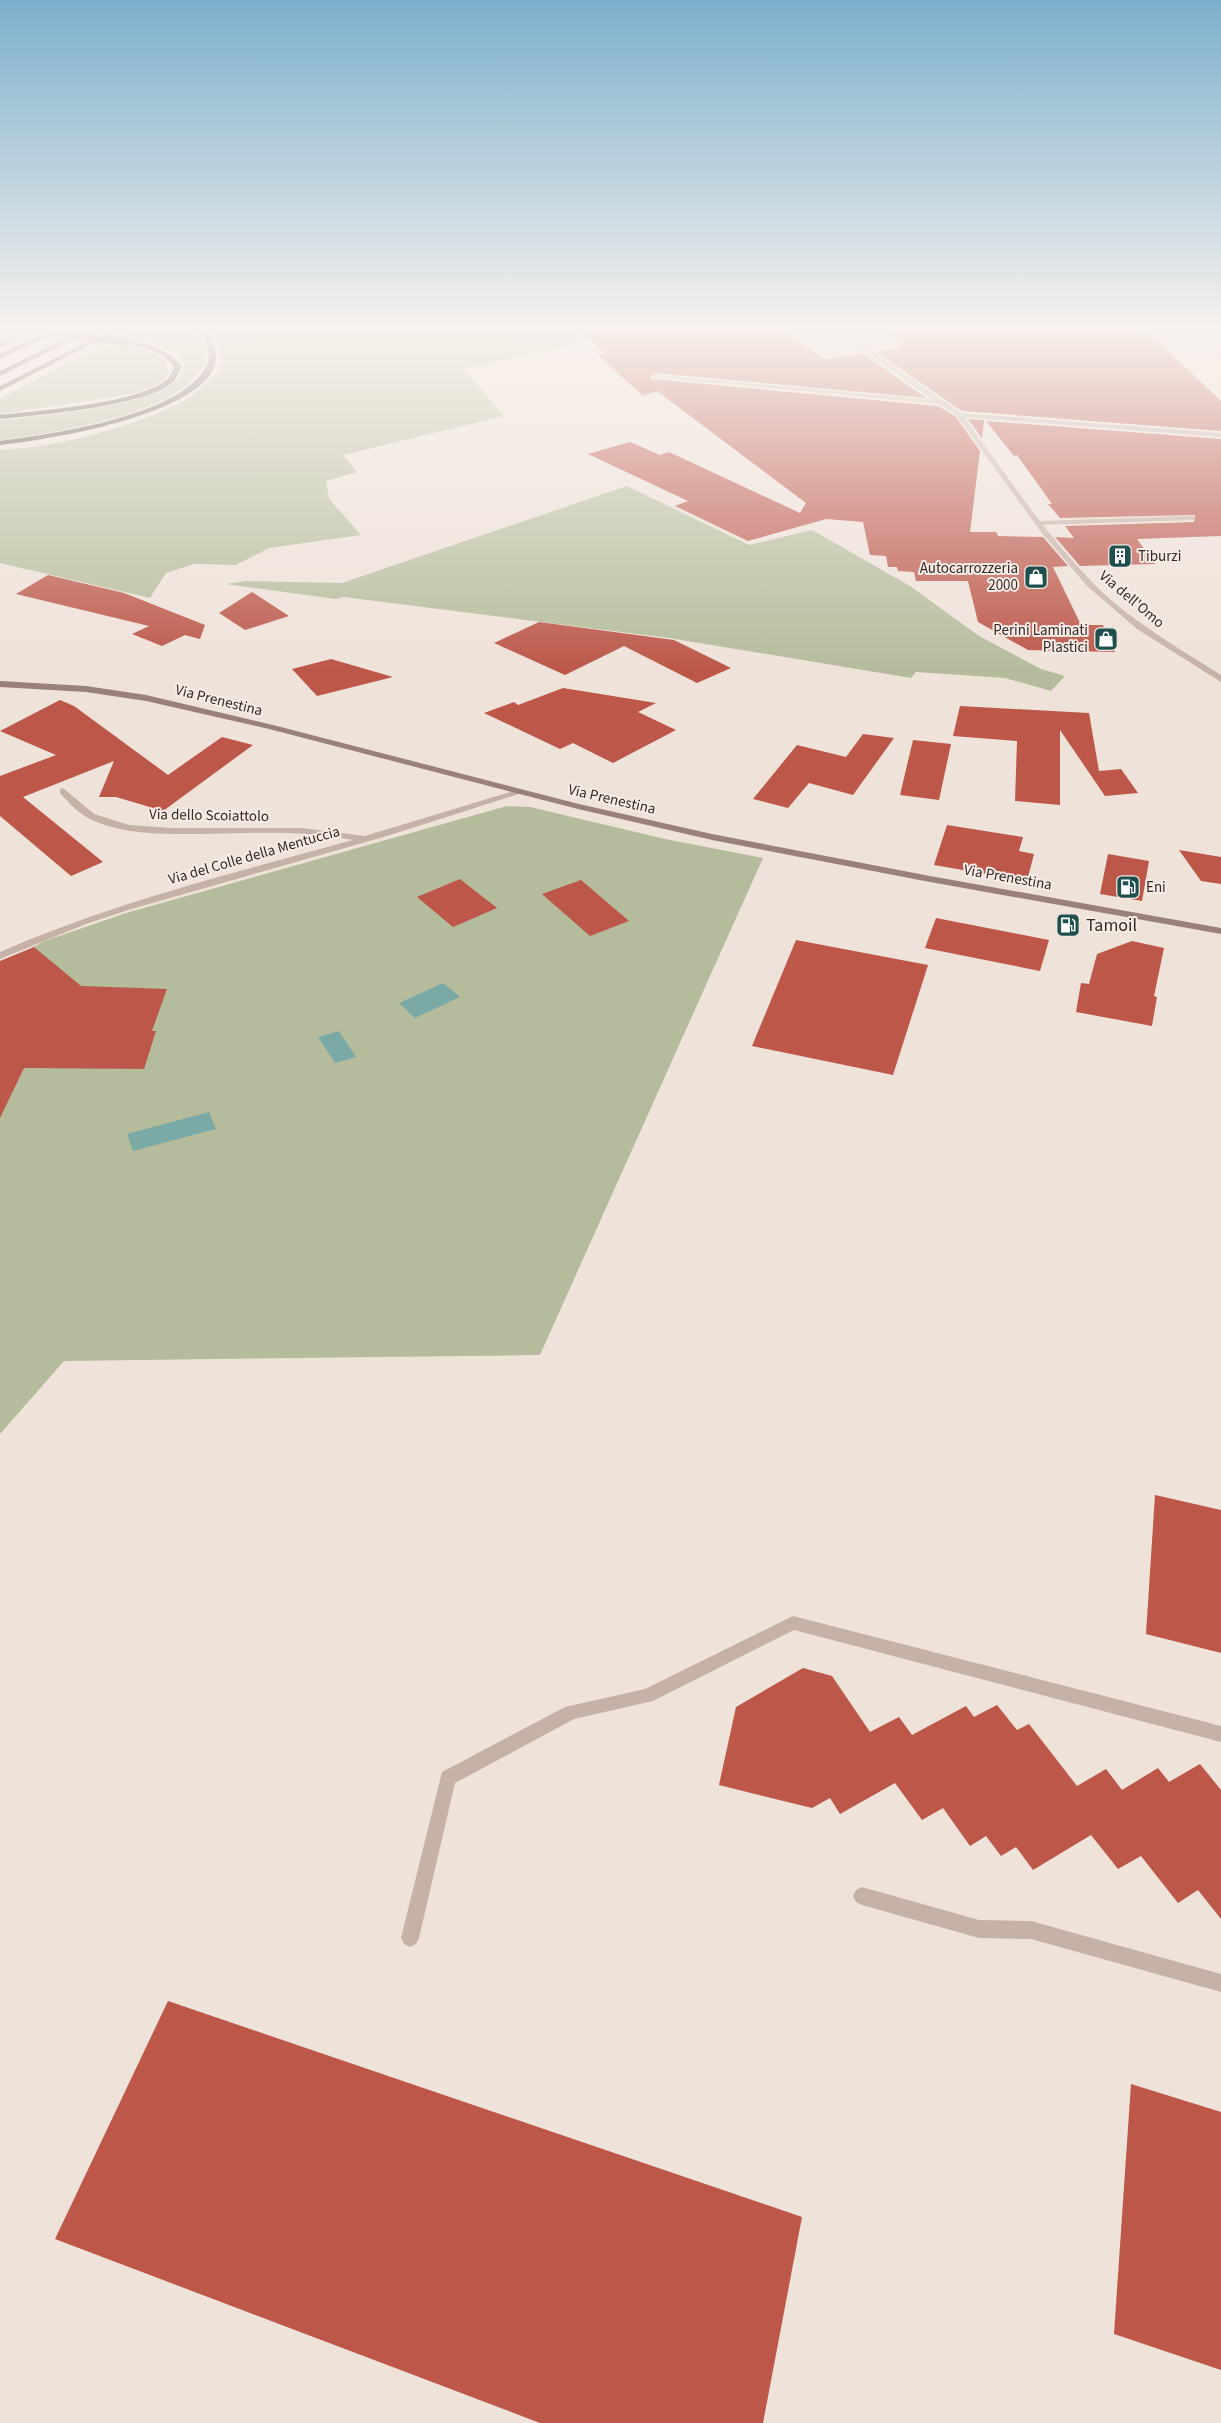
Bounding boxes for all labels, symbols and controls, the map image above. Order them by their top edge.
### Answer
building icon: Tiburzi [1107,543,1133,569]
place label: Tiburzi [1138,546,1181,567]
place label: Autocarrozzeria 2000 [920,558,1018,596]
shop icon: Autocarrozzeria 2000 [1023,564,1049,590]
street label: Via dell'Omo [1094,566,1169,633]
place label: Perini Laminati Plastici [993,620,1088,658]
shop icon: Perini Laminati Plastici [1093,626,1119,652]
street label: Via Prenestina [173,680,265,721]
street label: Via Prenestina [566,779,658,820]
street label: Via dello Scoiattolo [149,804,269,827]
street label: Via del Colle della Mentuccia [166,821,342,890]
street label: Via Prenestina [962,859,1054,896]
fuel station icon: Eni [1115,874,1141,900]
place label: Eni [1146,877,1166,898]
fuel station icon: Tamoil [1055,912,1081,938]
place label: Tamoil [1086,913,1137,938]

